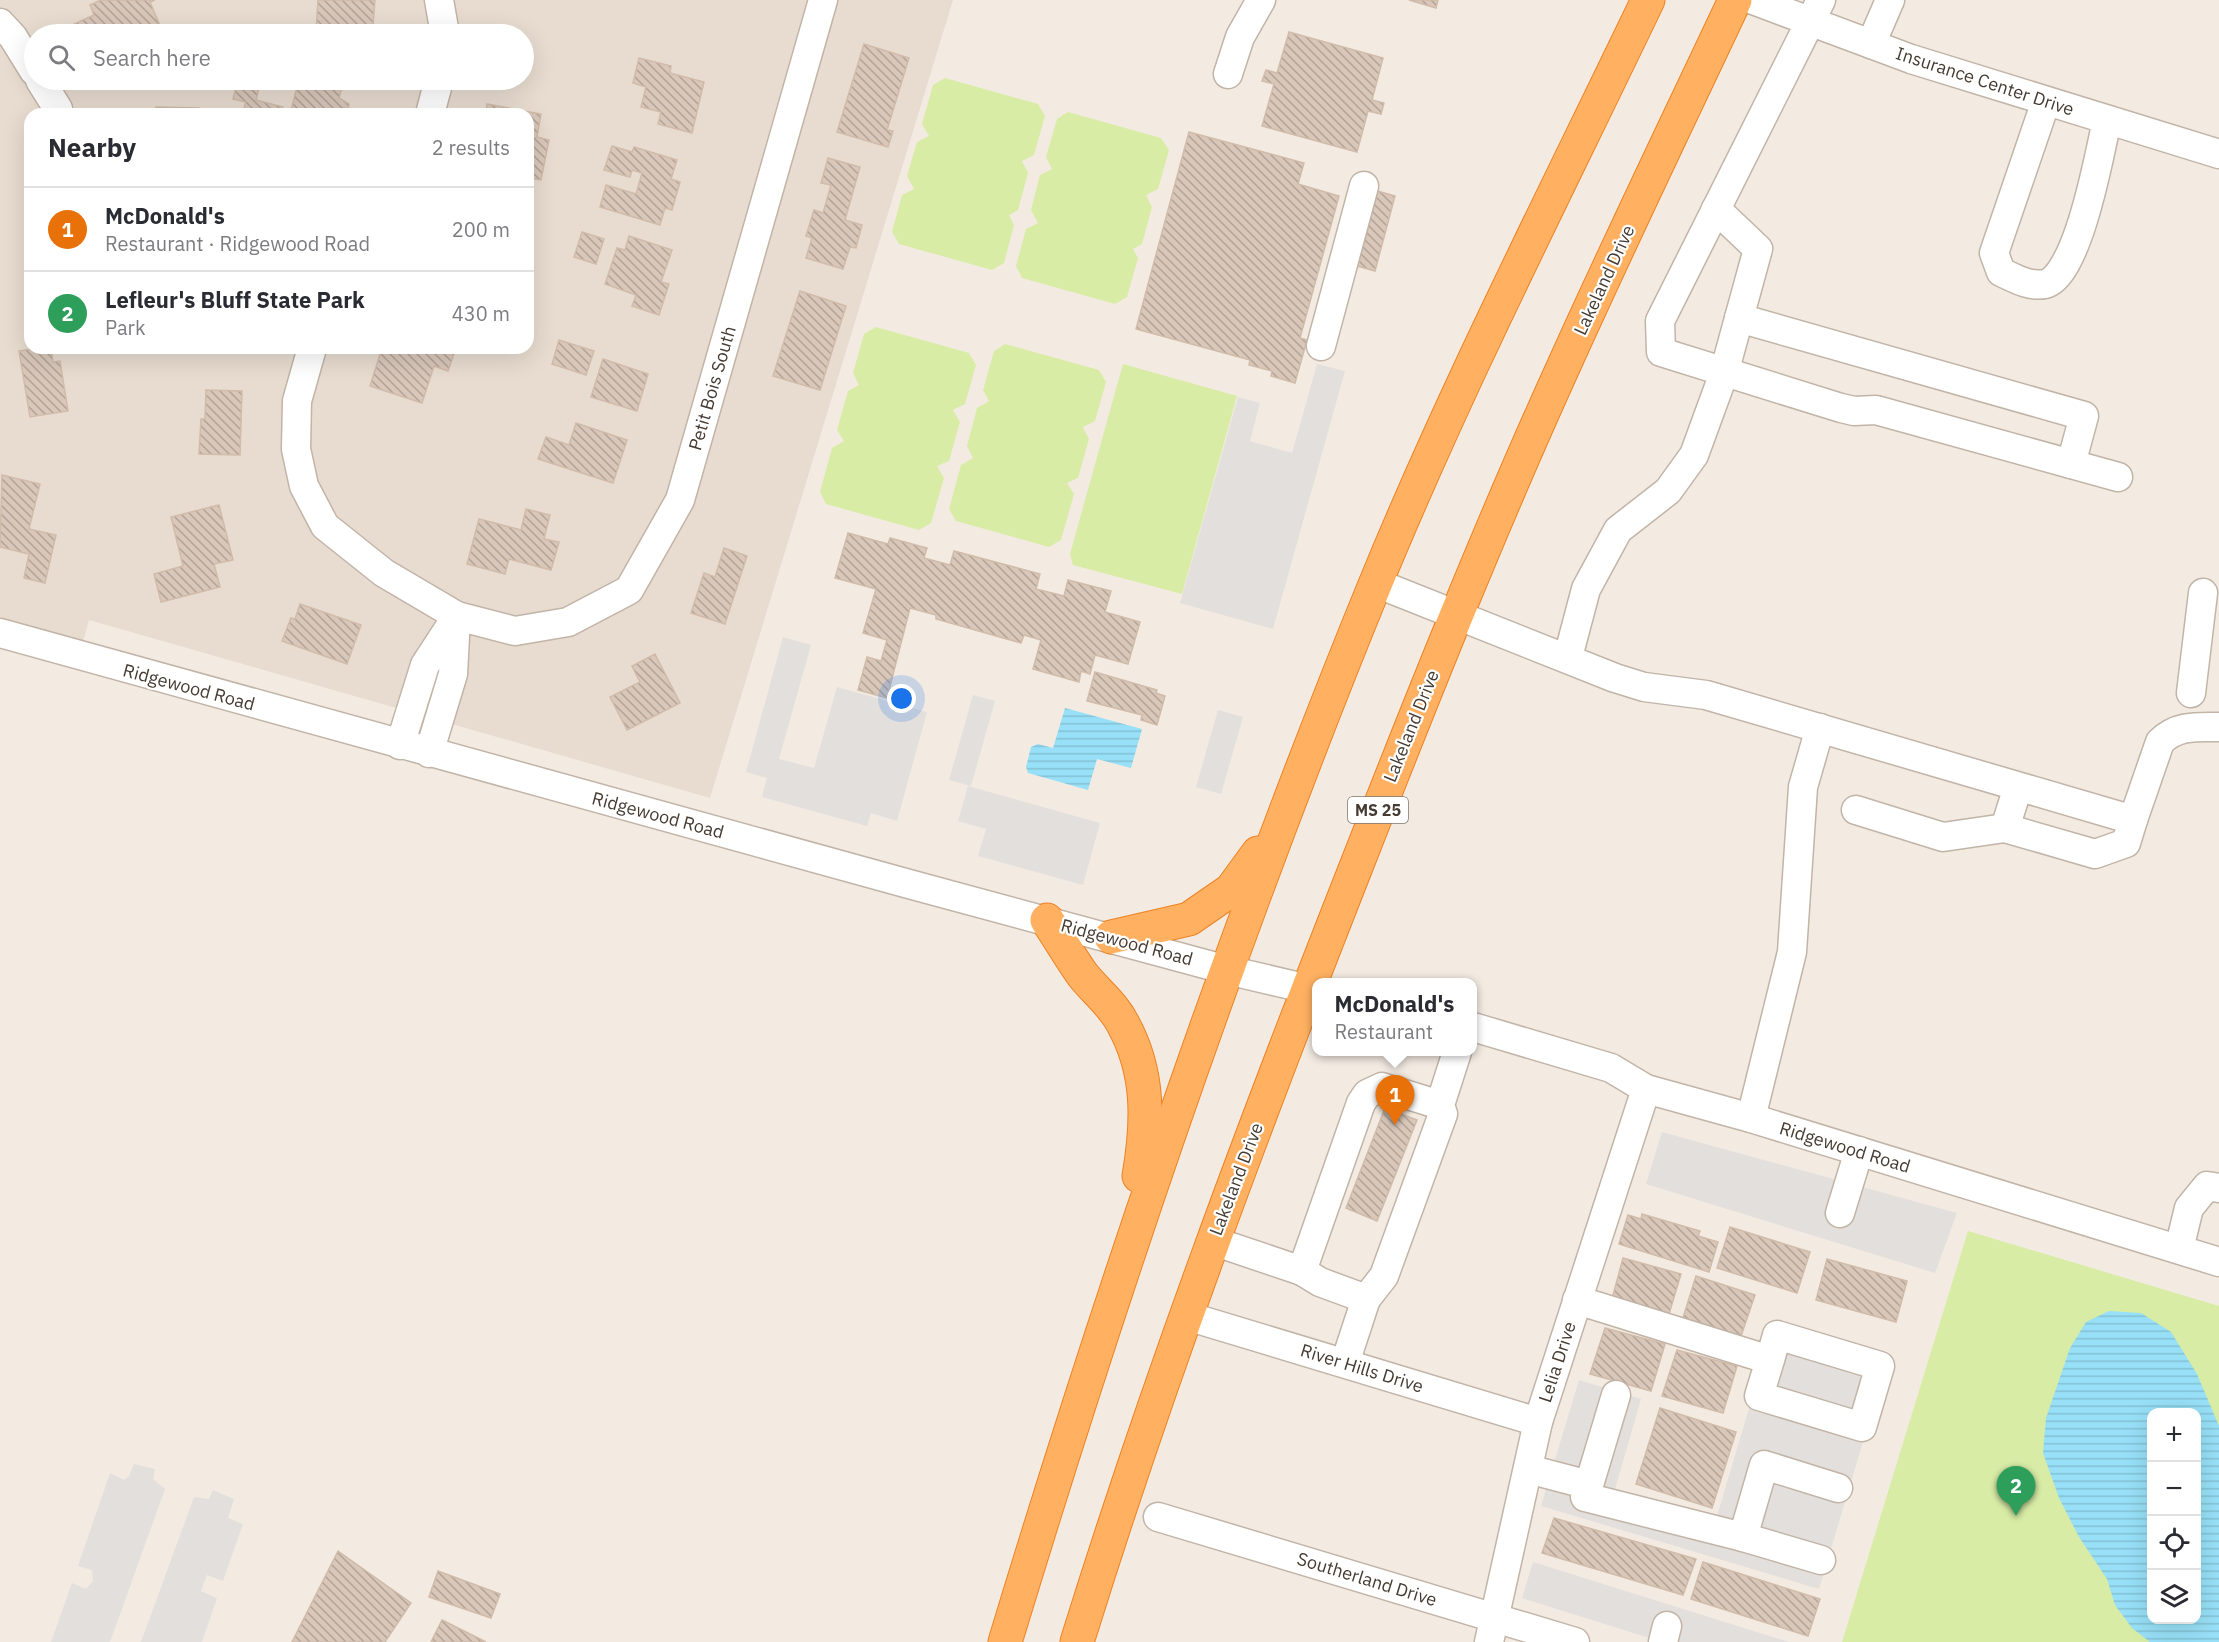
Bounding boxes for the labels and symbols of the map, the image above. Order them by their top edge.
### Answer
street label: Insurance Center Drive [1893,41,2077,121]
street label: Lakeland Drive [1568,221,1640,339]
street label: Petit Bois South [683,323,741,453]
street label: Ridgewood Road [121,658,257,716]
street label: Lakeland Drive [1378,666,1444,785]
your location [887,684,916,713]
street label: Ridgewood Road [590,786,726,844]
road number: MS 25 [1348,797,1408,823]
street label: Ridgewood Road [1059,913,1195,971]
pin: 1 [1376,1076,1414,1125]
street label: Ridgewood Road [1777,1116,1913,1178]
street label: Lakeland Drive [1204,1119,1268,1239]
street label: Lelia Drive [1533,1319,1581,1405]
street label: River Hills Drive [1298,1338,1426,1398]
pin: 2 [1996,1466,2036,1516]
street label: Southerland Drive [1294,1547,1440,1611]

